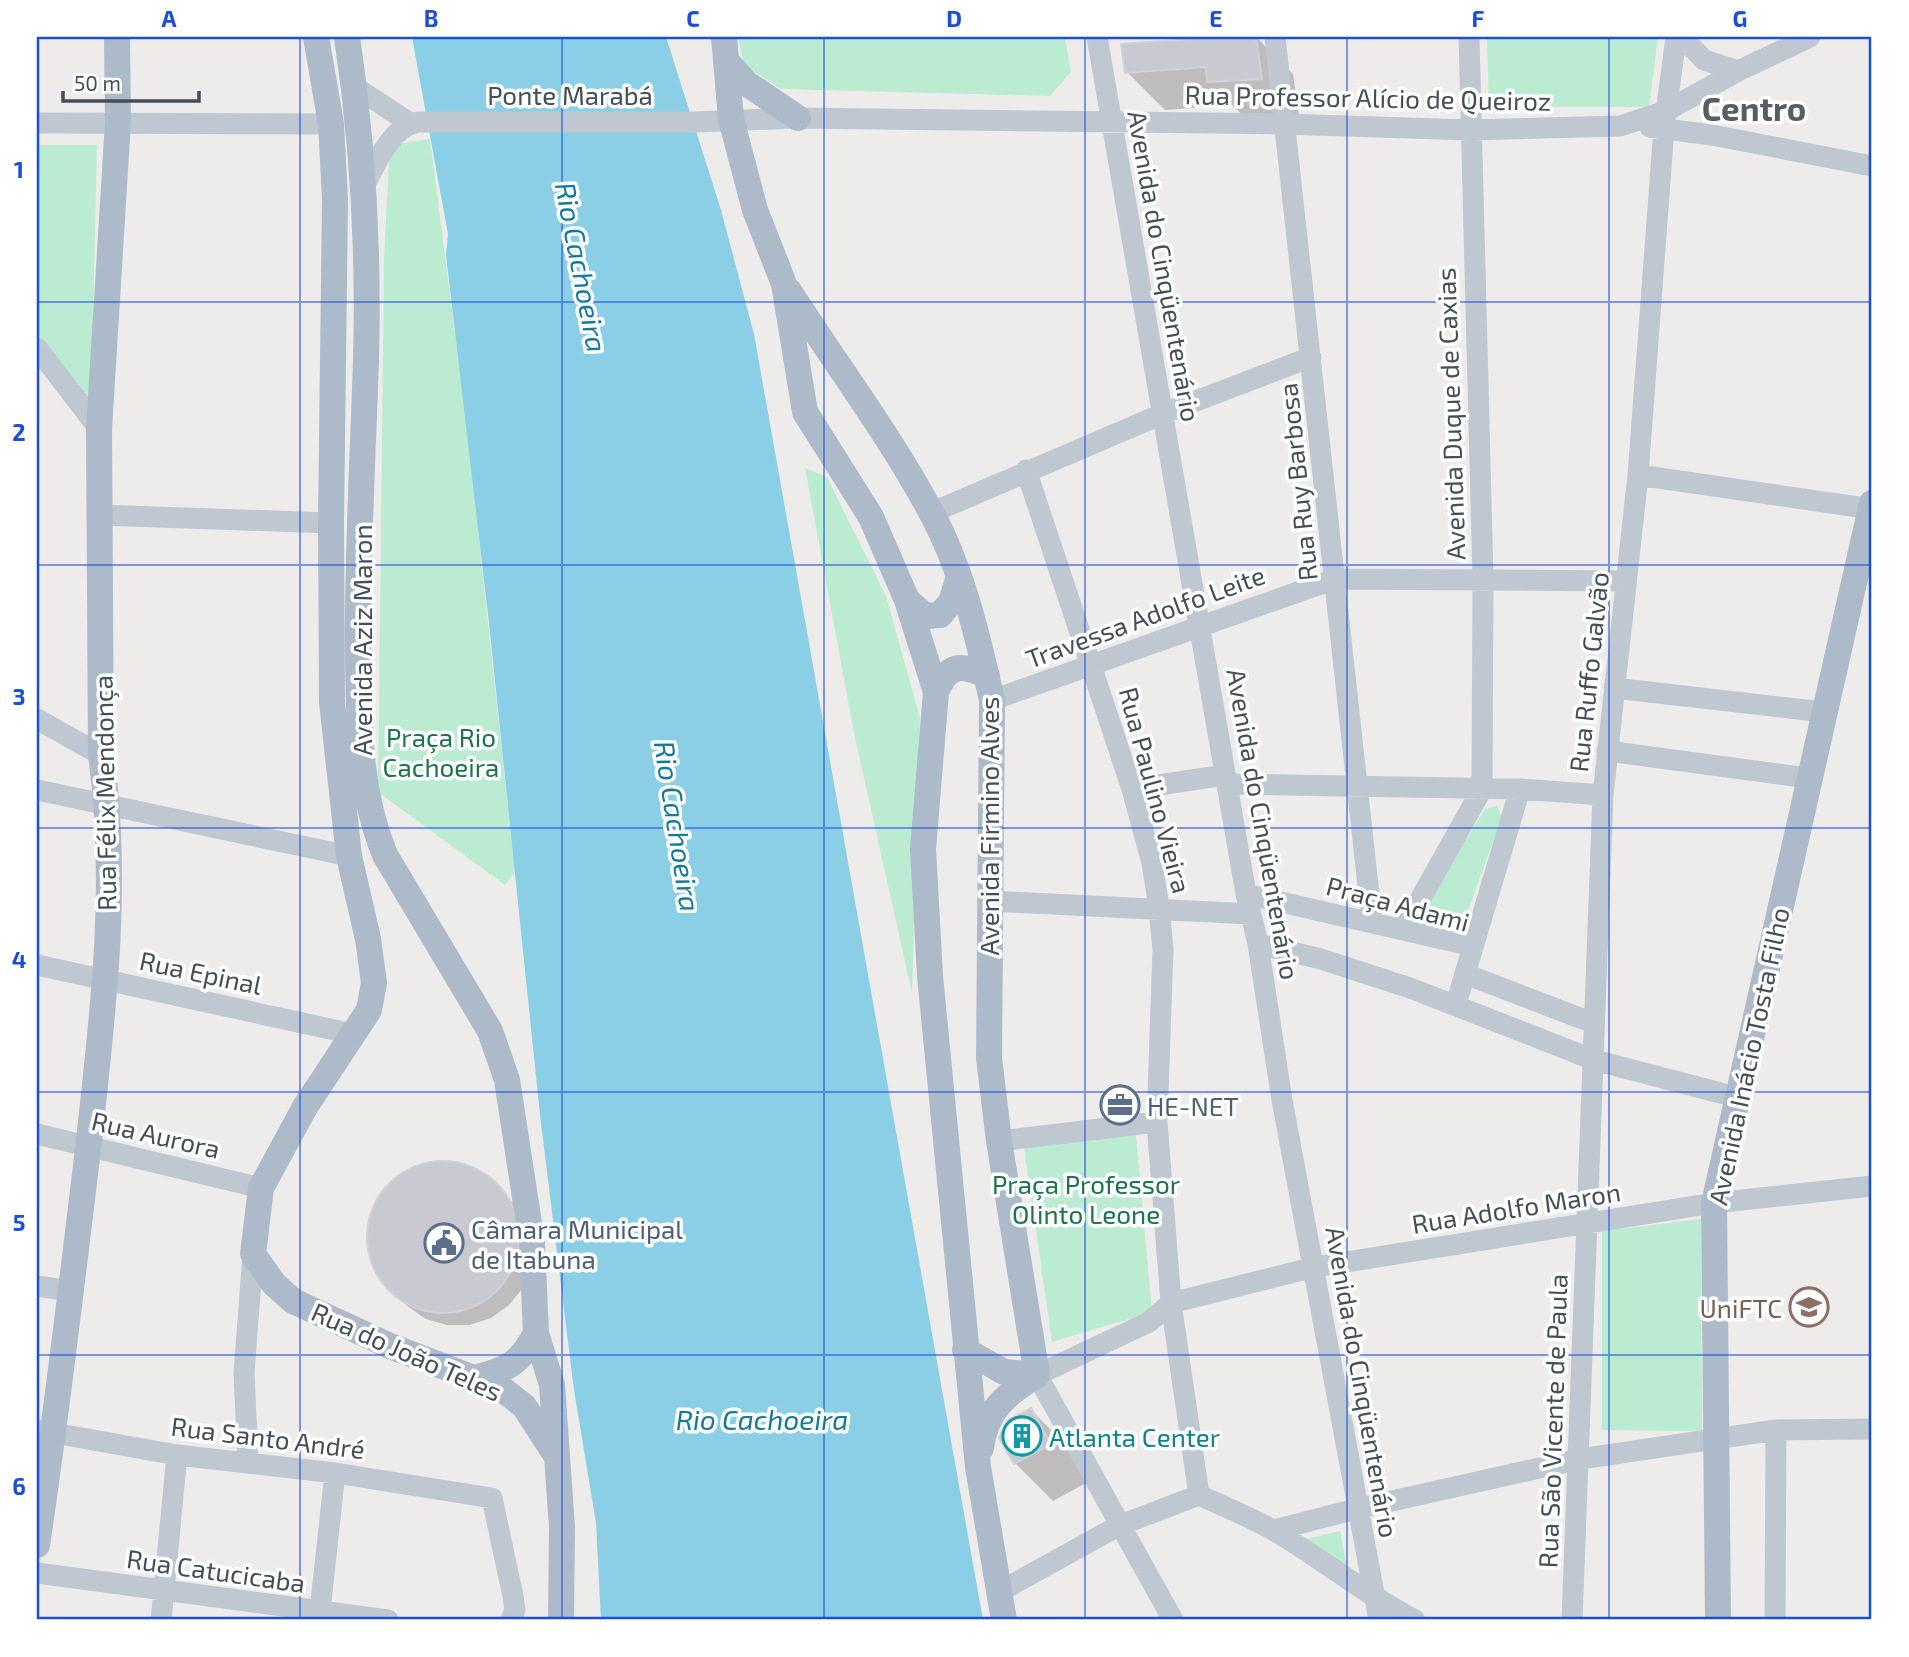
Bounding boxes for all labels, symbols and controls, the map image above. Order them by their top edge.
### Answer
text: A [161,4,177,32]
text: B [424,4,438,32]
text: C [686,4,700,32]
text: D [946,4,962,32]
text: E [1209,4,1223,32]
text: F [1472,4,1485,32]
text: G [1733,4,1747,32]
scale bar [63,60,200,104]
text: 50 m [74,70,121,95]
street label: Rua Professor Alício de Queiroz [1185,78,1551,116]
street label: Ponte Marabá [487,79,653,110]
district label: Centro [1702,88,1806,128]
street label: Avenida do Cinqüentenário [1122,108,1208,424]
text: 1 [14,155,24,183]
water label: Rio Cachoeira [549,179,615,355]
street label: Avenida Duque de Caxias [1429,267,1471,561]
street label: Rua Ruy Barbosa [1271,382,1323,582]
text: 2 [12,418,26,446]
street label: Avenida Aziz Maron [346,524,377,756]
street label: Travessa Adolfo Leite [1021,558,1269,674]
street label: Rua Ruffo Galvão [1562,570,1614,774]
street label: Avenida do Cinqüentenário [1221,666,1307,982]
street label: Rua Félix Mendonça [86,675,124,911]
text: 3 [12,682,26,710]
street label: Rua Paulino Vieira [1114,684,1198,896]
street label: Avenida Firmino Alves [973,696,1004,956]
park label: Praça Rio Cachoeira [383,721,499,782]
water label: Rio Cachoeira [648,738,708,914]
street label: Praça Adami [1323,869,1473,939]
street label: Avenida Inácio Tosta Filho [1701,904,1795,1208]
street label: Rua Epinal [137,944,265,1000]
text: 4 [12,945,26,973]
office icon: HE-NET [1099,1084,1141,1126]
place label: HE-NET [1147,1090,1239,1121]
street label: Rua Aurora [89,1104,223,1164]
park label: Praça Professor Olinto Leone [992,1168,1180,1229]
street label: Rua Adolfo Maron [1409,1175,1623,1239]
text: 5 [13,1208,25,1236]
place label: Câmara Municipal de Itabuna [471,1213,683,1274]
public building icon: Câmara Municipal de Itabuna [423,1222,465,1264]
street label: Avenida do Cinqüentenário [1320,1224,1406,1540]
street label: Rua São Vicente de Paula [1531,1273,1573,1569]
school or university icon: UniFTC [1788,1286,1830,1328]
place label: UniFTC [1700,1292,1782,1323]
street label: Rua do João Teles [307,1295,507,1407]
water label: Rio Cachoeira [676,1402,848,1436]
street label: Rua Santo André [169,1410,367,1464]
building icon: Atlanta Center [1001,1415,1043,1457]
place label: Atlanta Center [1049,1421,1220,1452]
text: 6 [12,1472,26,1500]
street label: Rua Catucicaba [125,1542,307,1598]

